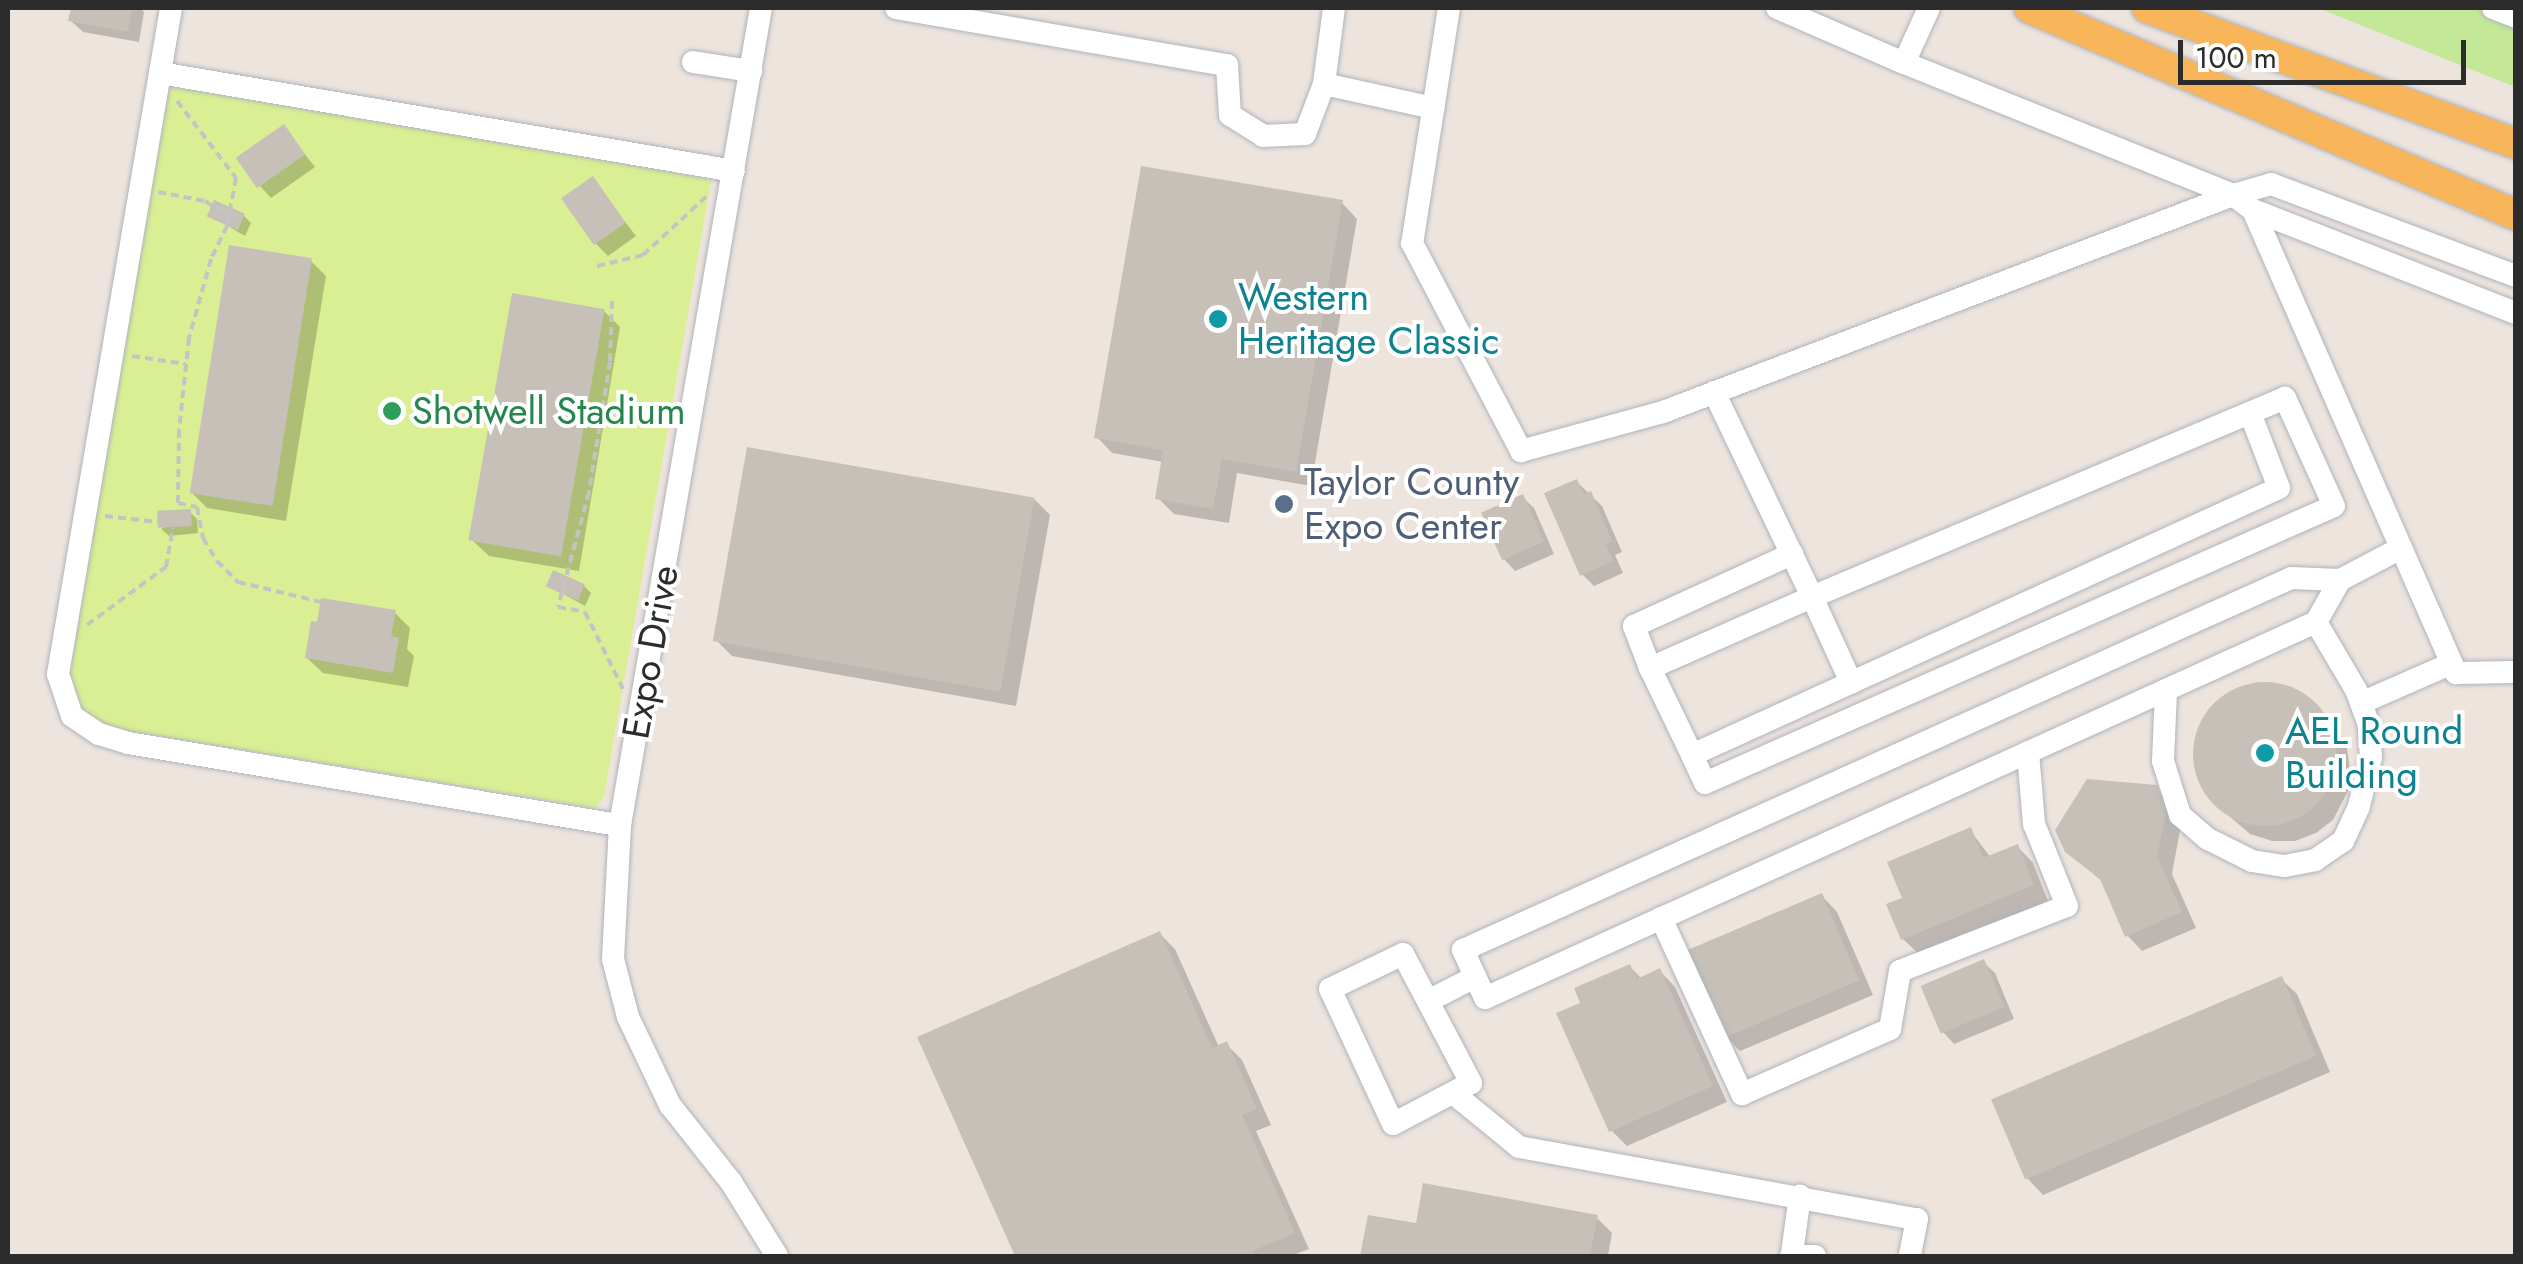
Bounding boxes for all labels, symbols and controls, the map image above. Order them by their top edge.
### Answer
scale bar [2183,20,2470,82]
text: 100 m [2195,36,2277,79]
place label: Western Heritage Classic [1238,274,1499,363]
marker: Western Heritage Classic [1207,308,1229,330]
place label: Shotwell Stadium [412,388,686,434]
marker: Shotwell Stadium [381,400,403,422]
place label: Taylor County Expo Center [1304,459,1519,548]
marker: Taylor County Expo Center [1273,493,1295,515]
street label: Expo Drive [612,562,688,742]
place label: AEL Round Building [2285,708,2463,798]
marker: AEL Round Building [2254,742,2276,764]

